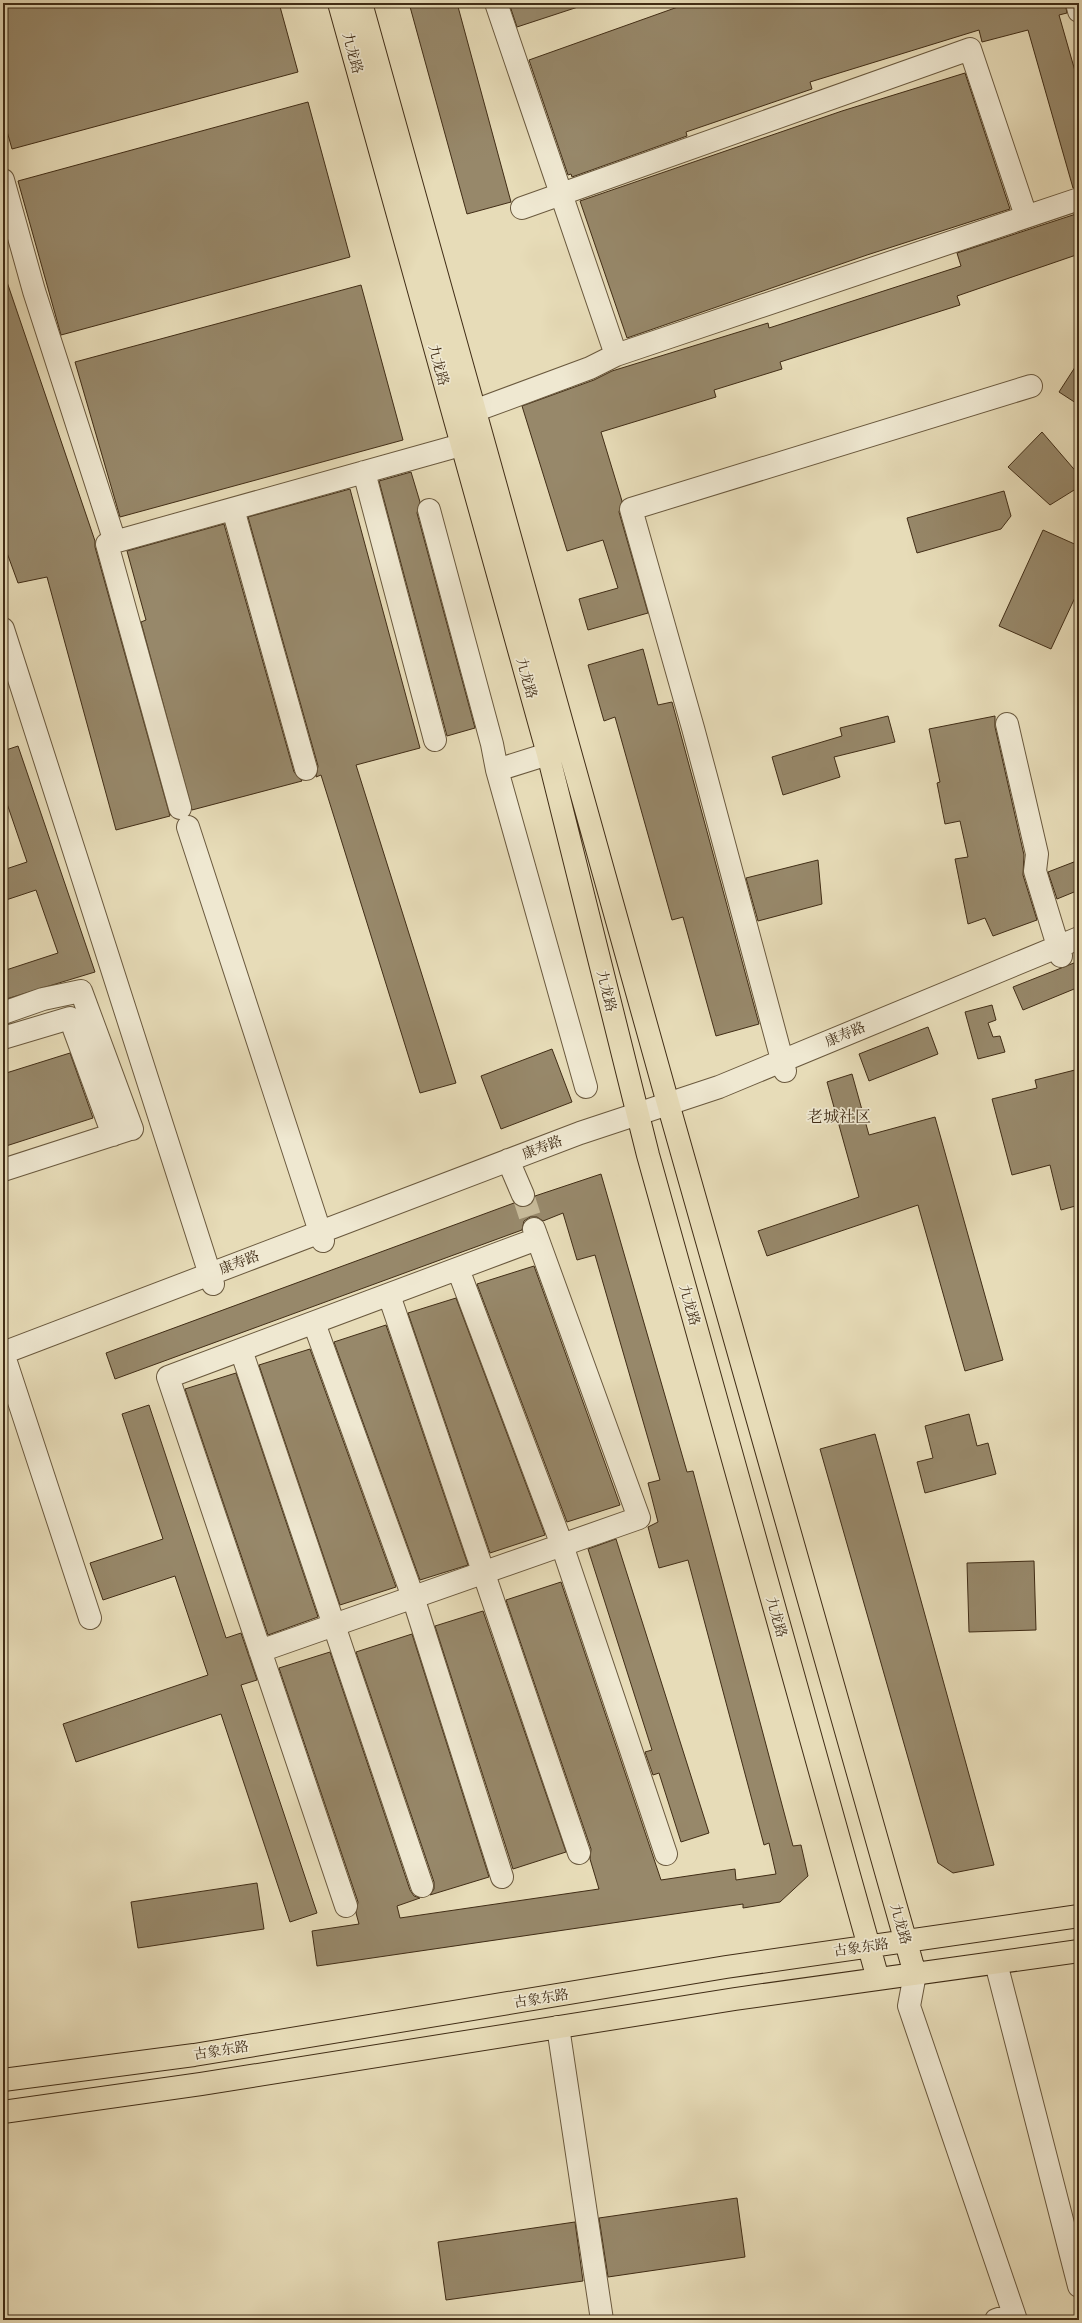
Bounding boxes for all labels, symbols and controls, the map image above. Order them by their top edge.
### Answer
street label: 九龙路 [338,31,366,76]
street label: 九龙路 [424,343,452,388]
street label: 九龙路 [512,656,540,701]
street label: 九龙路 [592,969,620,1014]
street label: 康寿路 [823,1018,868,1051]
district label: 老城社区 [807,1108,871,1128]
street label: 康寿路 [520,1132,565,1164]
street label: 康寿路 [217,1247,262,1279]
street label: 九龙路 [675,1283,703,1328]
street label: 九龙路 [762,1595,790,1640]
street label: 九龙路 [886,1902,914,1947]
street label: 古象东路 [832,1935,890,1961]
street label: 古象东路 [512,1986,570,2012]
street label: 古象东路 [192,2038,250,2064]

